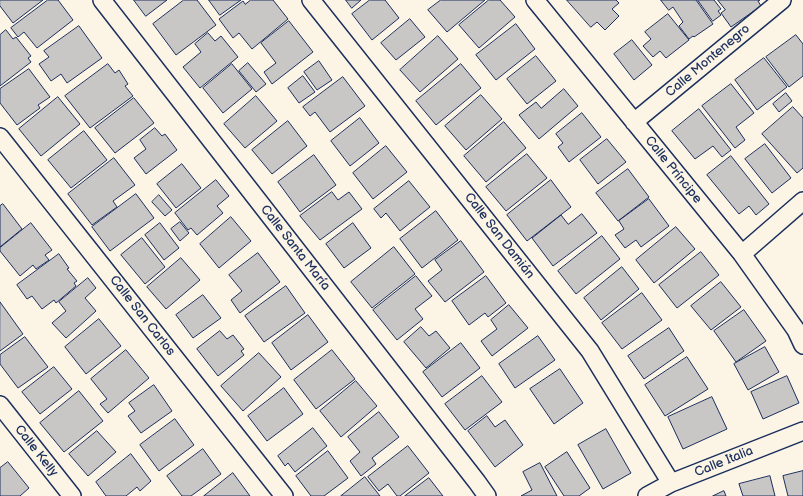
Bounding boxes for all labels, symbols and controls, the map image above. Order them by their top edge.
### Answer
street label: Calle Montenegro [663,21,753,101]
street label: Calle Príncipe [641,133,705,207]
street label: Calle San Damián [461,190,537,282]
street label: Calle Santa María [257,202,333,294]
street label: Calle San Carlos [106,273,178,359]
street label: Calle Kelly [11,422,61,480]
street label: Calle Italia [692,443,756,481]

